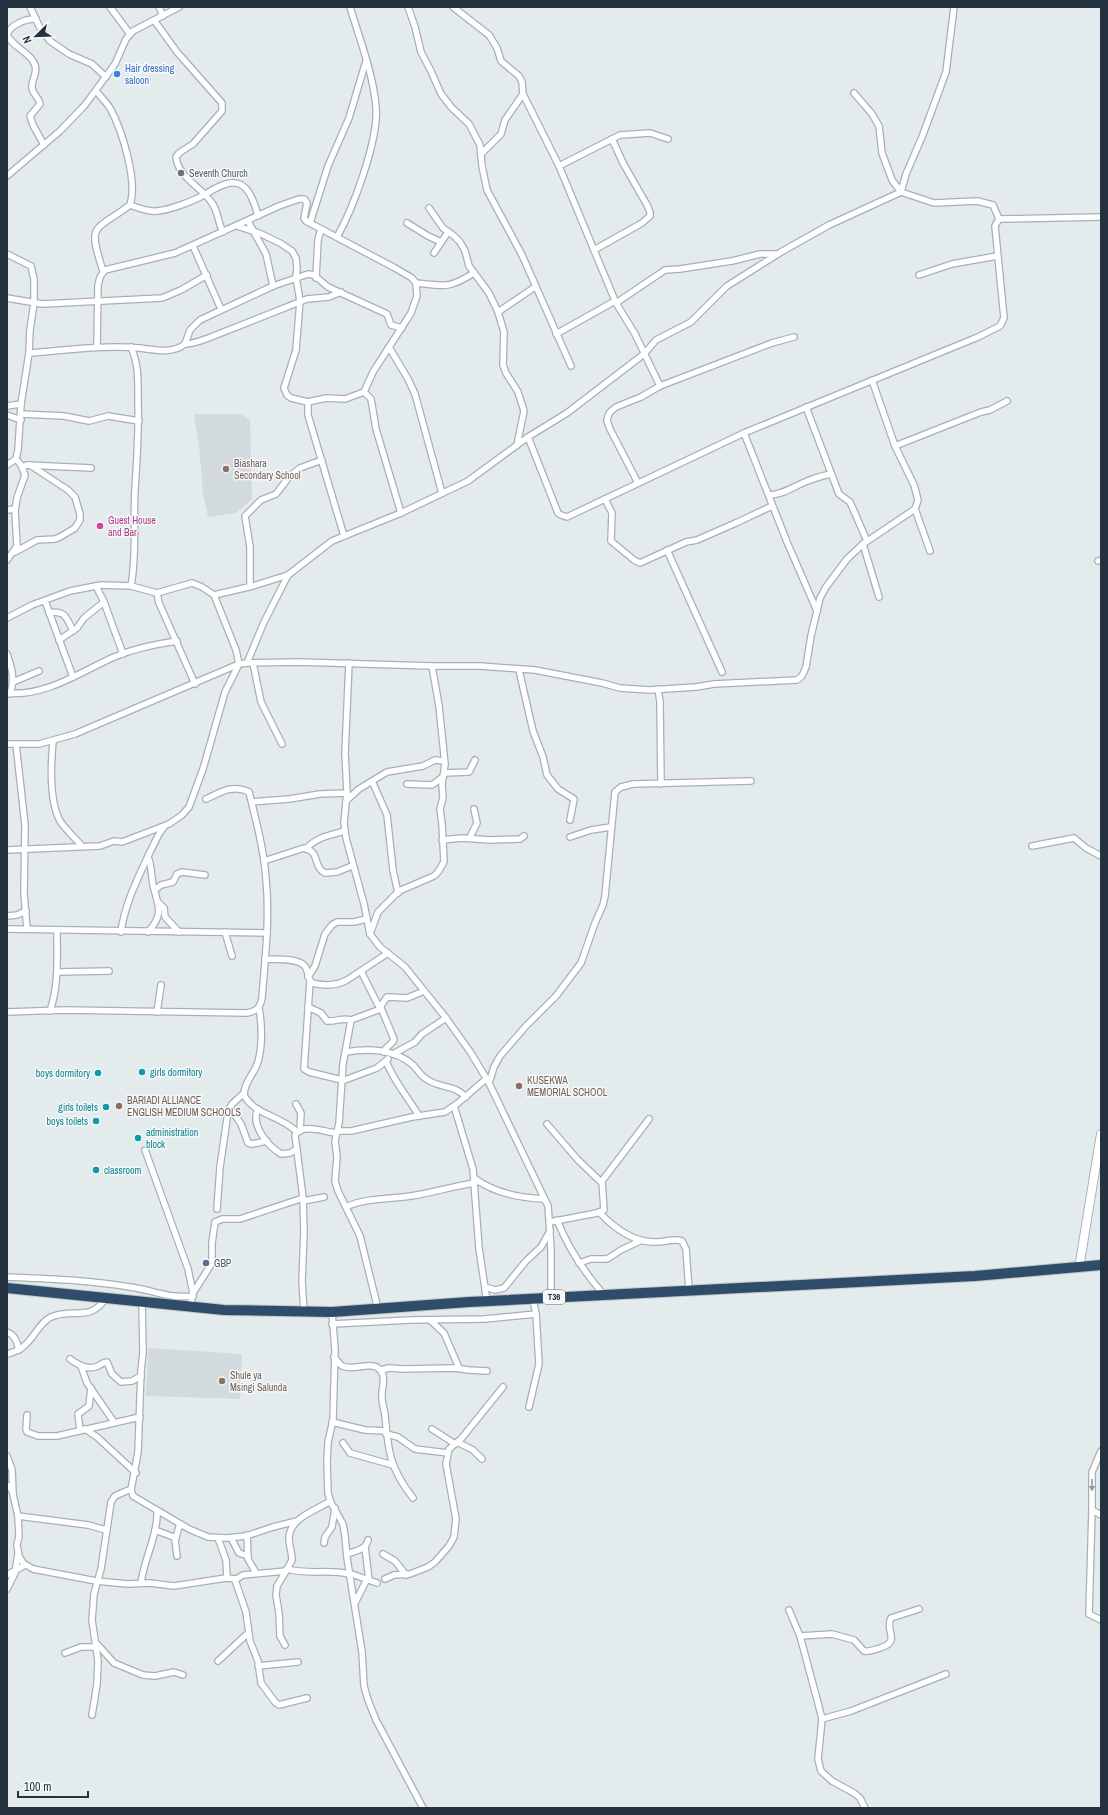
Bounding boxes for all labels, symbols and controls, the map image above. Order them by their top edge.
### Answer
north arrow [16,16,56,56]
text: N [19,34,35,46]
place label: Hair dressing saloon [125,62,175,87]
marker: Hair dressing saloon [112,69,122,79]
place label: Seventh Church [189,167,248,180]
marker: Seventh Church [176,168,186,178]
place label: Biashara Secondary School [234,457,301,482]
marker: Biashara Secondary School [221,464,231,474]
place label: Guest House and Bar [108,514,156,539]
marker: Guest House and Bar [95,521,105,531]
place label: girls dormitory [150,1066,203,1079]
place label: boys dormitory [36,1067,91,1080]
marker: girls dormitory [137,1067,147,1077]
marker: boys dormitory [93,1068,103,1078]
place label: KUSEKWA MEMORIAL SCHOOL [527,1074,608,1099]
marker: KUSEKWA MEMORIAL SCHOOL [514,1081,524,1091]
place label: BARIADI ALLIANCE ENGLISH MEDIUM SCHOOLS [127,1094,241,1119]
place label: girls toilets [58,1101,98,1114]
marker: BARIADI ALLIANCE ENGLISH MEDIUM SCHOOLS [114,1101,124,1111]
marker: girls toilets [101,1102,111,1112]
place label: boys toilets [47,1115,88,1128]
marker: boys toilets [91,1116,101,1126]
place label: administration block [146,1126,198,1151]
marker: administration block [133,1133,143,1143]
place label: classroom [104,1164,142,1177]
marker: classroom [91,1165,101,1175]
place label: GBP [214,1257,232,1270]
marker: GBP [201,1258,211,1268]
road number: T36 [543,1290,565,1304]
place label: Shule ya Msingi Salunda [230,1369,287,1394]
marker: Shule ya Msingi Salunda [217,1376,227,1386]
one-way arrow [1089,1479,1095,1492]
scale bar [18,1773,88,1799]
text: 100 m [24,1779,51,1795]

